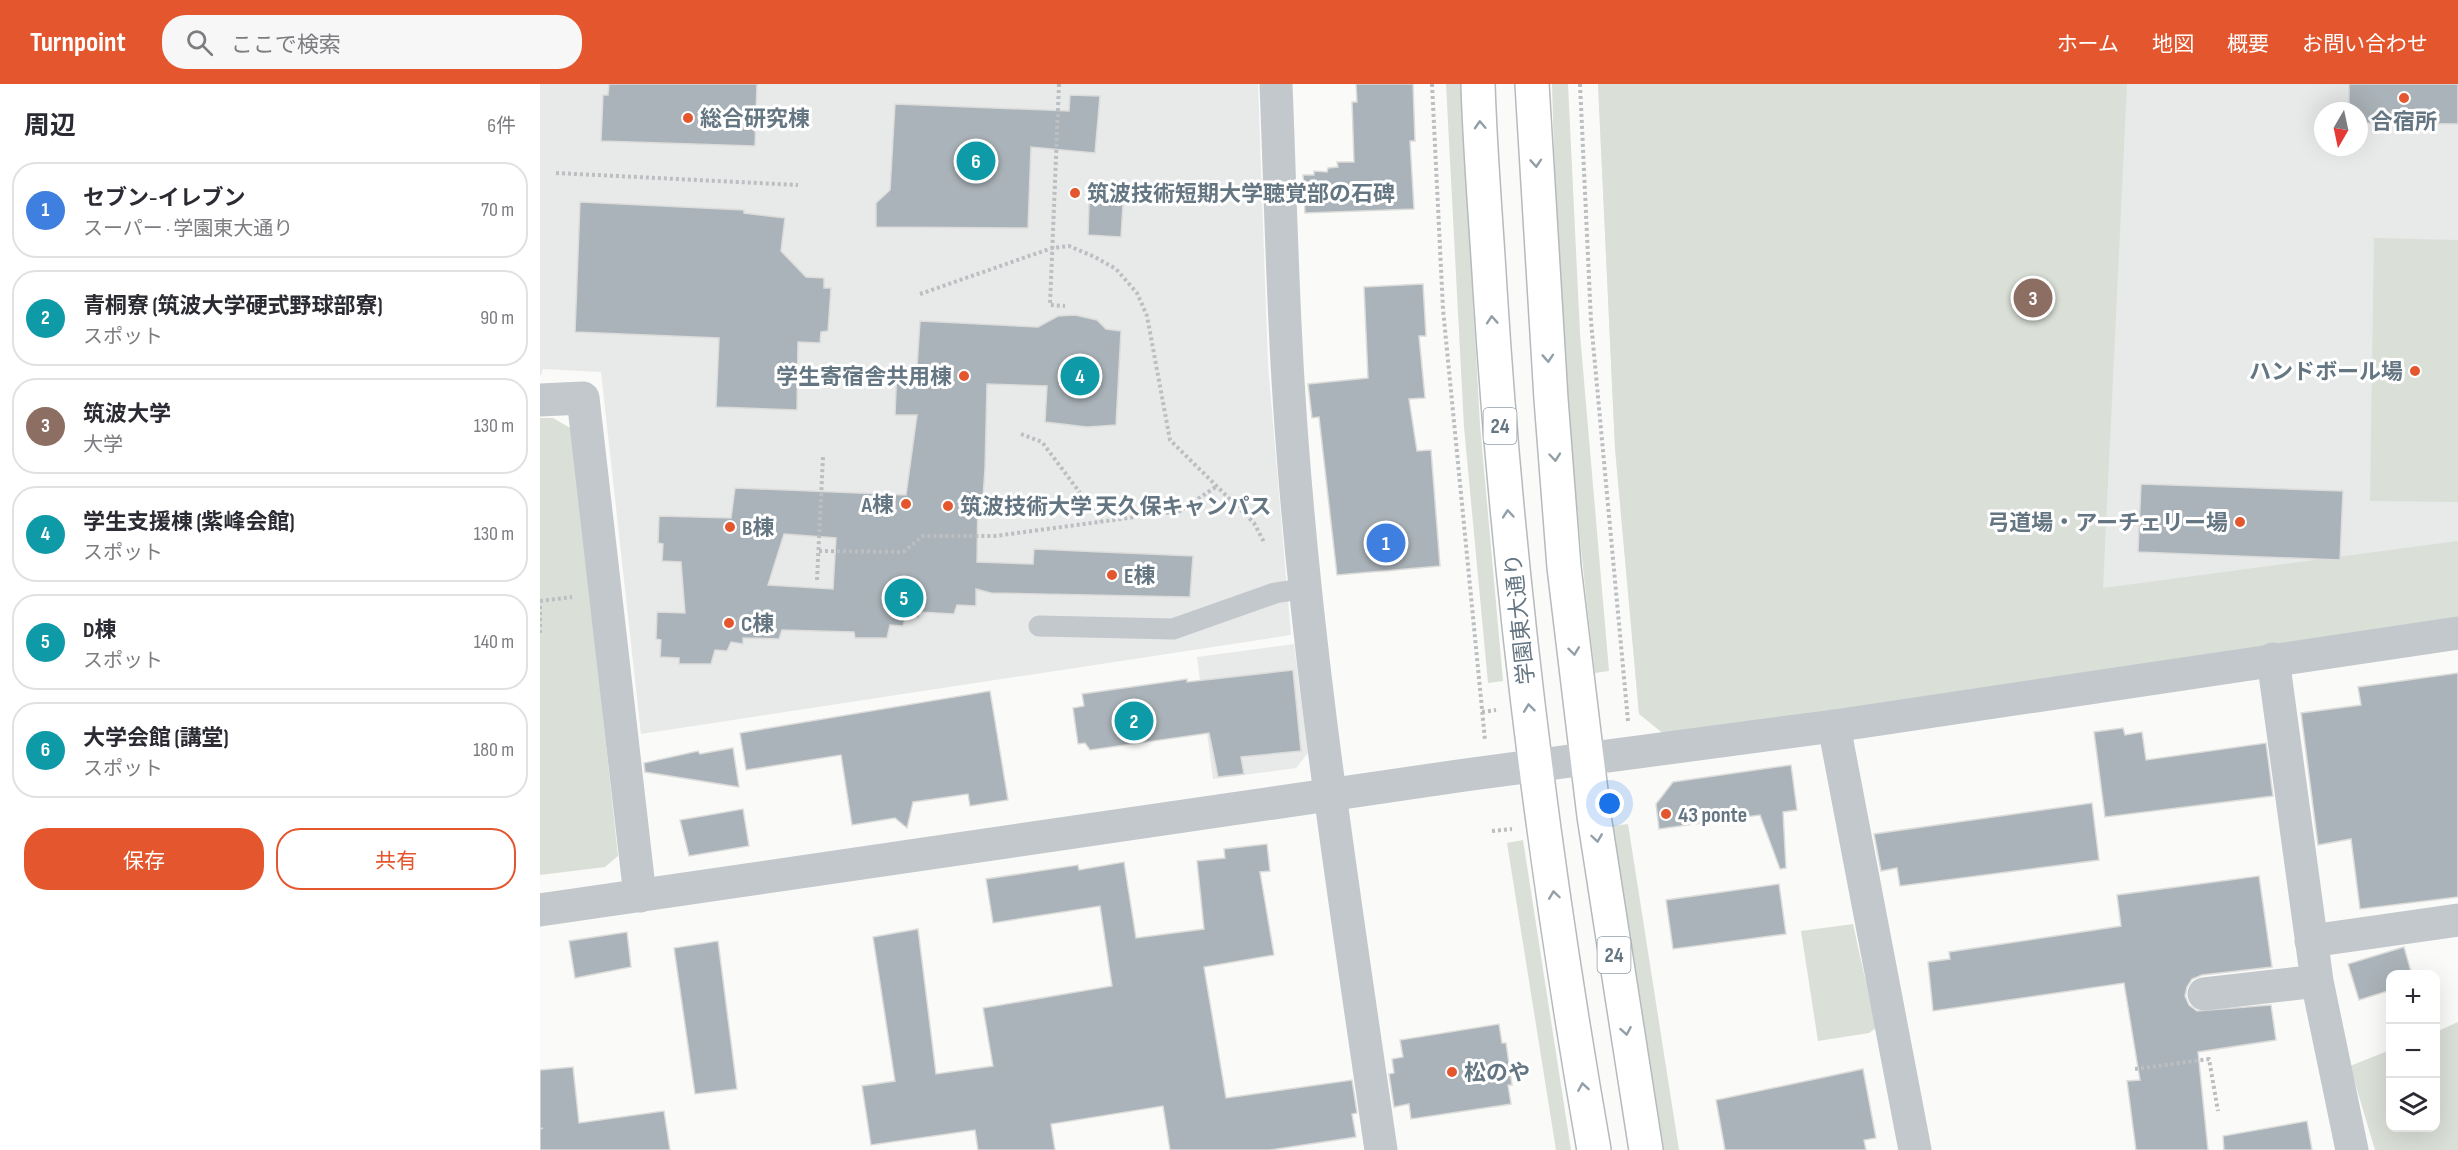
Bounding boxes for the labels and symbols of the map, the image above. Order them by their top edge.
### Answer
marker: 合宿所 [2397,91,2411,105]
north arrow [2314,102,2368,156]
place label: 総合研究棟 [700,106,810,133]
place label: 合宿所 [2371,109,2437,136]
marker: 総合研究棟 [681,111,695,125]
one-way arrow [1473,121,1486,130]
pin: 6 [956,138,996,184]
one-way arrow [1529,159,1542,168]
place label: 筑波技術短期大学聴覚部の石碑 [1087,181,1395,208]
marker: 筑波技術短期大学聴覚部の石碑 [1068,186,1082,200]
pin: 3 [2014,276,2052,320]
one-way arrow [1486,315,1499,324]
one-way arrow [1541,353,1554,363]
pin: 4 [1060,354,1100,398]
place label: ハンドボール場 [2249,359,2403,386]
place label: 学生寄宿舎共用棟 [776,364,952,391]
marker: ハンドボール場 [2408,364,2422,378]
marker: 学生寄宿舎共用棟 [957,369,971,383]
road number: 24 [1484,408,1516,444]
one-way arrow [1549,453,1562,462]
place label: A棟 [861,492,894,519]
place label: 筑波技術大学 天久保キャンパス [960,494,1271,521]
marker: A棟 [899,497,913,511]
marker: 筑波技術大学 天久保キャンパス [941,499,955,513]
one-way arrow [1502,510,1515,519]
place label: 弓道場・アーチェリー場 [1987,510,2228,537]
place label: B棟 [742,515,774,542]
marker: 弓道場・アーチェリー場 [2233,515,2247,529]
marker: B棟 [723,520,737,534]
pin: 1 [1366,520,1406,566]
street label: 学園東大通り [1500,552,1541,686]
place label: E棟 [1124,563,1156,590]
marker: E棟 [1105,568,1119,582]
pin: 5 [884,576,924,620]
place label: C棟 [741,611,774,638]
marker: C棟 [722,616,736,630]
one-way arrow [1567,647,1580,656]
pin: 2 [1114,698,1154,744]
one-way arrow [1524,703,1536,712]
your location [1595,789,1624,818]
place label: 43 ponte [1678,802,1747,829]
marker: 43 ponte [1659,807,1673,821]
one-way arrow [1591,833,1603,843]
one-way arrow [1548,890,1561,900]
road number: 24 [1598,937,1630,973]
one-way arrow [1619,1026,1632,1036]
place label: 松のや [1464,1060,1530,1087]
marker: 松のや [1445,1065,1459,1079]
one-way arrow [1578,1083,1590,1092]

